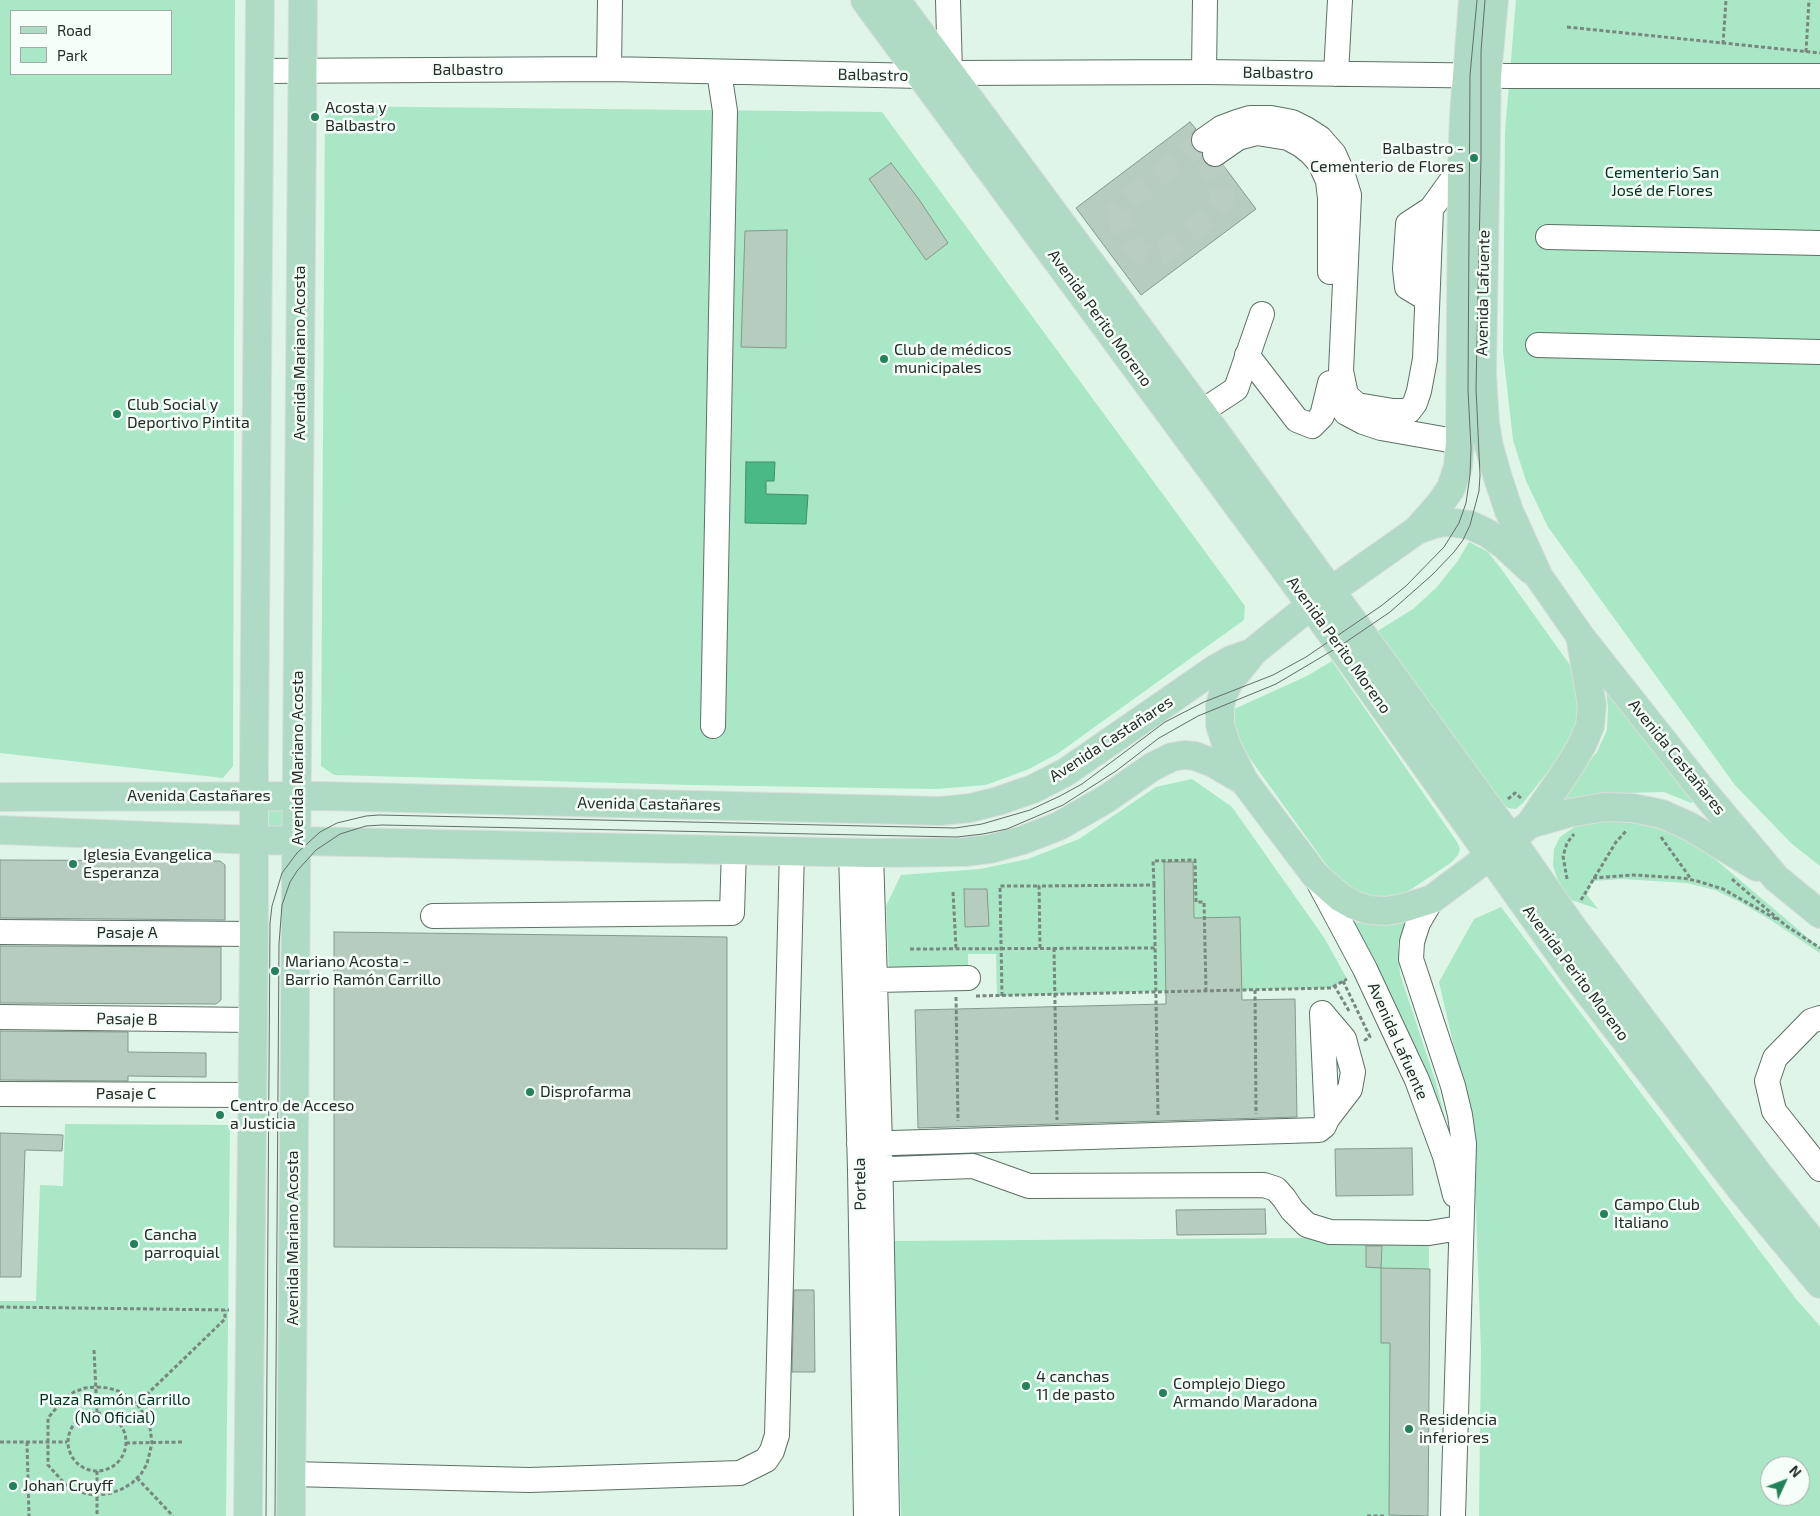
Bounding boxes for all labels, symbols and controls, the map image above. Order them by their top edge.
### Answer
legend [10,10,172,75]
text: Road [57,21,92,39]
text: Park [57,46,88,64]
street label: Balbastro [433,60,503,80]
street label: Balbastro [1242,63,1314,83]
street label: Balbastro [837,65,909,85]
place label: Acosta y Balbastro [325,98,396,136]
marker: Acosta y Balbastro [309,111,321,123]
place label: Balbastro - Cementerio de Flores [1310,139,1464,177]
marker: Balbastro - Cementerio de Flores [1468,152,1480,164]
park label: Cementerio San José de Flores [1605,163,1719,201]
street label: Avenida Lafuente [1472,230,1494,356]
street label: Avenida Perito Moreno [1044,246,1156,390]
street label: Avenida Mariano Acosta [290,265,310,441]
place label: Club de médicos municipales [894,340,1012,378]
marker: Club de médicos municipales [878,353,890,365]
place label: Club Social y Deportivo Pintita [127,395,250,433]
marker: Club Social y Deportivo Pintita [111,408,123,420]
street label: Avenida Perito Moreno [1283,573,1395,717]
street label: Avenida Mariano Acosta [288,670,308,846]
street label: Avenida Castañares [1046,692,1176,786]
street label: Avenida Castañares [1624,695,1730,819]
street label: Avenida Castañares [127,786,271,806]
street label: Avenida Castañares [577,793,721,815]
place label: Iglesia Evangelica Esperanza [83,845,212,883]
marker: Iglesia Evangelica Esperanza [67,858,79,870]
street label: Avenida Perito Moreno [1519,901,1633,1045]
street label: Pasaje A [96,923,158,943]
place label: Mariano Acosta - Barrio Ramón Carrillo [285,952,441,990]
marker: Mariano Acosta - Barrio Ramón Carrillo [269,965,281,977]
street label: Avenida Lafuente [1364,979,1432,1103]
street label: Pasaje B [96,1009,158,1029]
place label: Disprofarma [540,1082,631,1102]
street label: Pasaje C [96,1084,156,1104]
marker: Disprofarma [524,1086,536,1098]
place label: Centro de Acceso a Justicia [230,1096,354,1134]
marker: Centro de Acceso a Justicia [214,1109,226,1121]
street label: Avenida Mariano Acosta [283,1150,303,1326]
street label: Portela [850,1157,870,1211]
place label: Campo Club Italiano [1614,1195,1700,1233]
marker: Campo Club Italiano [1598,1208,1610,1220]
place label: Cancha parroquial [144,1225,220,1263]
marker: Cancha parroquial [128,1238,140,1250]
place label: 4 canchas 11 de pasto [1036,1367,1115,1405]
place label: Complejo Diego Armando Maradona [1173,1374,1318,1412]
marker: 4 canchas 11 de pasto [1020,1380,1032,1392]
marker: Complejo Diego Armando Maradona [1157,1387,1169,1399]
park label: Plaza Ramón Carrillo (No Oficial) [39,1390,191,1428]
place label: Residencia inferiores [1419,1410,1497,1448]
marker: Residencia inferiores [1403,1423,1415,1435]
north arrow [1760,1456,1810,1506]
text: N [1786,1462,1805,1481]
place label: Johan Cruyff [23,1476,113,1496]
marker: Johan Cruyff [7,1480,19,1492]

